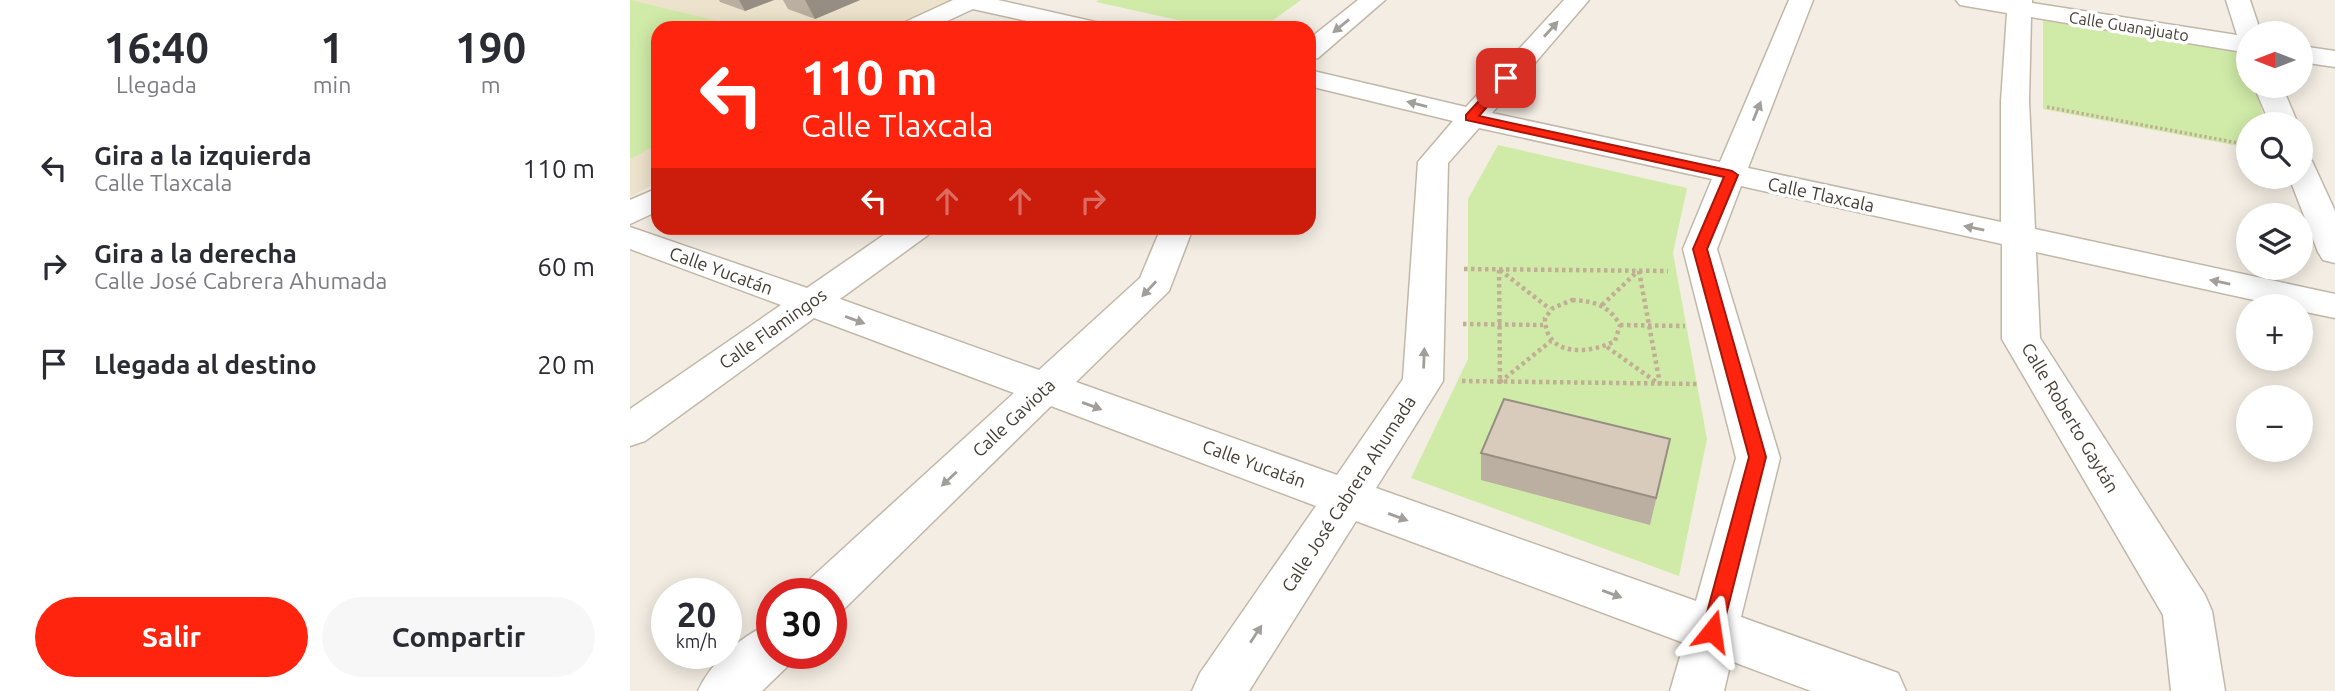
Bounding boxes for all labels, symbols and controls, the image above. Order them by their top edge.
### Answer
street label: Calle Guanajuato [2068,8,2190,44]
one-way arrow [1333,18,1351,33]
one-way arrow [1543,20,1559,38]
north arrow [2236,21,2314,98]
map controls [2236,21,2313,462]
text: 16:40 [104,24,209,71]
text: 1 [320,24,344,71]
text: 190 [455,24,526,71]
pin [1476,48,1536,108]
icon: left [686,49,777,140]
text: 110 m [801,49,938,104]
icon: arrive [1487,59,1525,97]
text: Llegada [116,72,197,97]
text: min [313,72,351,97]
text: m [481,72,501,97]
one-way arrow [1406,99,1428,110]
one-way arrow [1752,101,1763,122]
text: Calle Tlaxcala [801,107,993,143]
button: search [2236,112,2313,189]
text: Gira a la izquierda [94,141,312,170]
icon: left [35,149,73,187]
text: 110 m [523,154,595,183]
text: Calle Tlaxcala [94,170,232,195]
street label: Calle Tlaxcala [1766,173,1876,215]
icon: left [855,182,893,220]
icon: ahead [928,182,966,220]
icon: ahead [1001,182,1039,220]
icon: right [1074,182,1112,220]
button: layers [2236,203,2313,280]
one-way arrow [1963,223,1985,234]
text: Gira a la derecha [94,239,297,268]
street label: Calle Yucatán [667,242,776,298]
icon: right [35,247,73,285]
text: 60 m [537,252,595,281]
text: Calle José Cabrera Ahumada [94,268,387,293]
one-way arrow [2209,276,2231,287]
one-way arrow [1140,280,1157,297]
street label: Calle Flamingos [715,284,830,373]
button: + [2236,294,2313,371]
one-way arrow [845,315,866,326]
street label: Calle Roberto Gaytán [2018,339,2123,496]
icon: arrive [35,345,73,383]
one-way arrow [1418,347,1429,369]
text: Llegada al destino [94,350,317,379]
text: 20 m [537,350,595,379]
street label: Calle Gaviota [968,374,1059,460]
button: − [2236,385,2313,462]
street label: Calle José Cabrera Ahumada [1277,392,1419,595]
one-way arrow [1082,400,1103,411]
street label: Calle Yucatán [1200,435,1309,491]
one-way arrow [941,471,958,487]
one-way arrow [1388,511,1409,522]
speed limit sign: 30 [756,578,847,669]
one-way arrow [1601,589,1622,600]
text: 20 [677,594,716,634]
position arrow [1675,594,1749,668]
button: Salir [35,597,308,677]
button: Compartir [322,597,595,677]
one-way arrow [1250,624,1263,644]
text: km/h [676,631,717,651]

